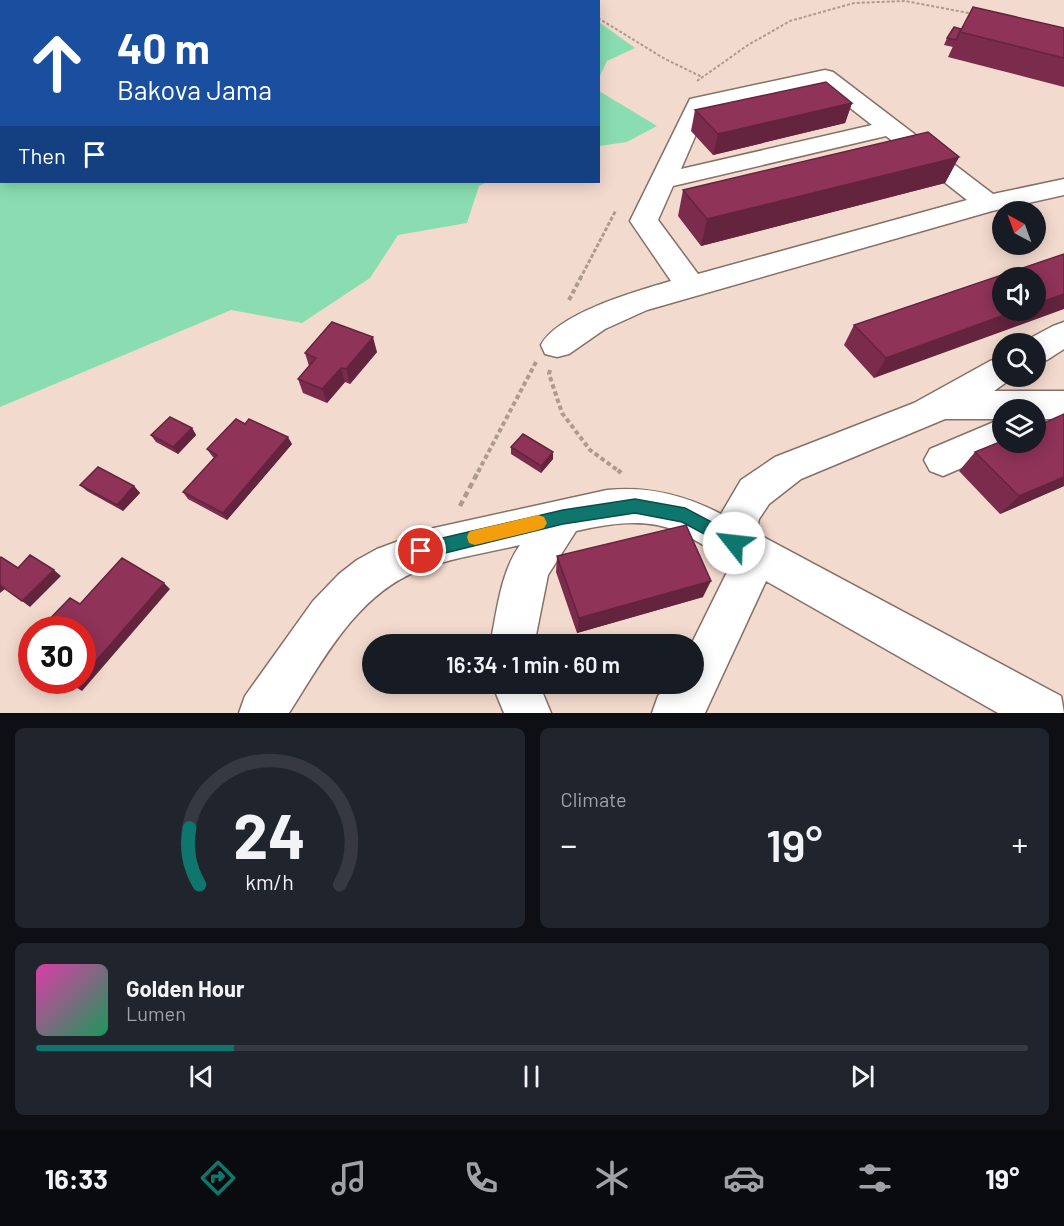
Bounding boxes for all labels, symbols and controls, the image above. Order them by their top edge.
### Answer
text: 40 m [117,22,210,72]
icon: ahead [18,24,96,102]
text: Bakova Jama [117,73,272,105]
icon: arrive [78,138,111,171]
text: Then [18,142,66,168]
north arrow [992,201,1046,255]
map controls [992,201,1046,453]
button: sound [992,267,1046,321]
button: search [992,333,1046,387]
button: layers [992,399,1046,453]
position arrow [702,511,766,575]
pin [395,525,446,576]
icon: arrive [404,534,437,567]
speed limit sign: 30 [18,616,96,694]
text: 16:34 · 1 min · 60 m [446,651,620,677]
text: Climate [561,787,627,811]
text: 24 [233,797,306,871]
text: 19° [766,817,823,871]
text: − [561,824,577,864]
text: + [1012,824,1028,864]
text: km/h [245,869,294,894]
text: Golden Hour [126,975,244,1001]
text: Lumen [126,1001,186,1025]
icon: previous [185,1060,218,1093]
icon: pause [515,1060,548,1093]
icon: next [846,1060,879,1093]
icon: directions [197,1157,239,1199]
icon: music [328,1157,370,1199]
icon: phone [460,1157,502,1199]
icon: climate [591,1157,633,1199]
icon: car [723,1157,765,1199]
icon: filters [854,1157,896,1199]
text: 16:33 [45,1162,108,1194]
text: 19° [985,1162,1019,1194]

